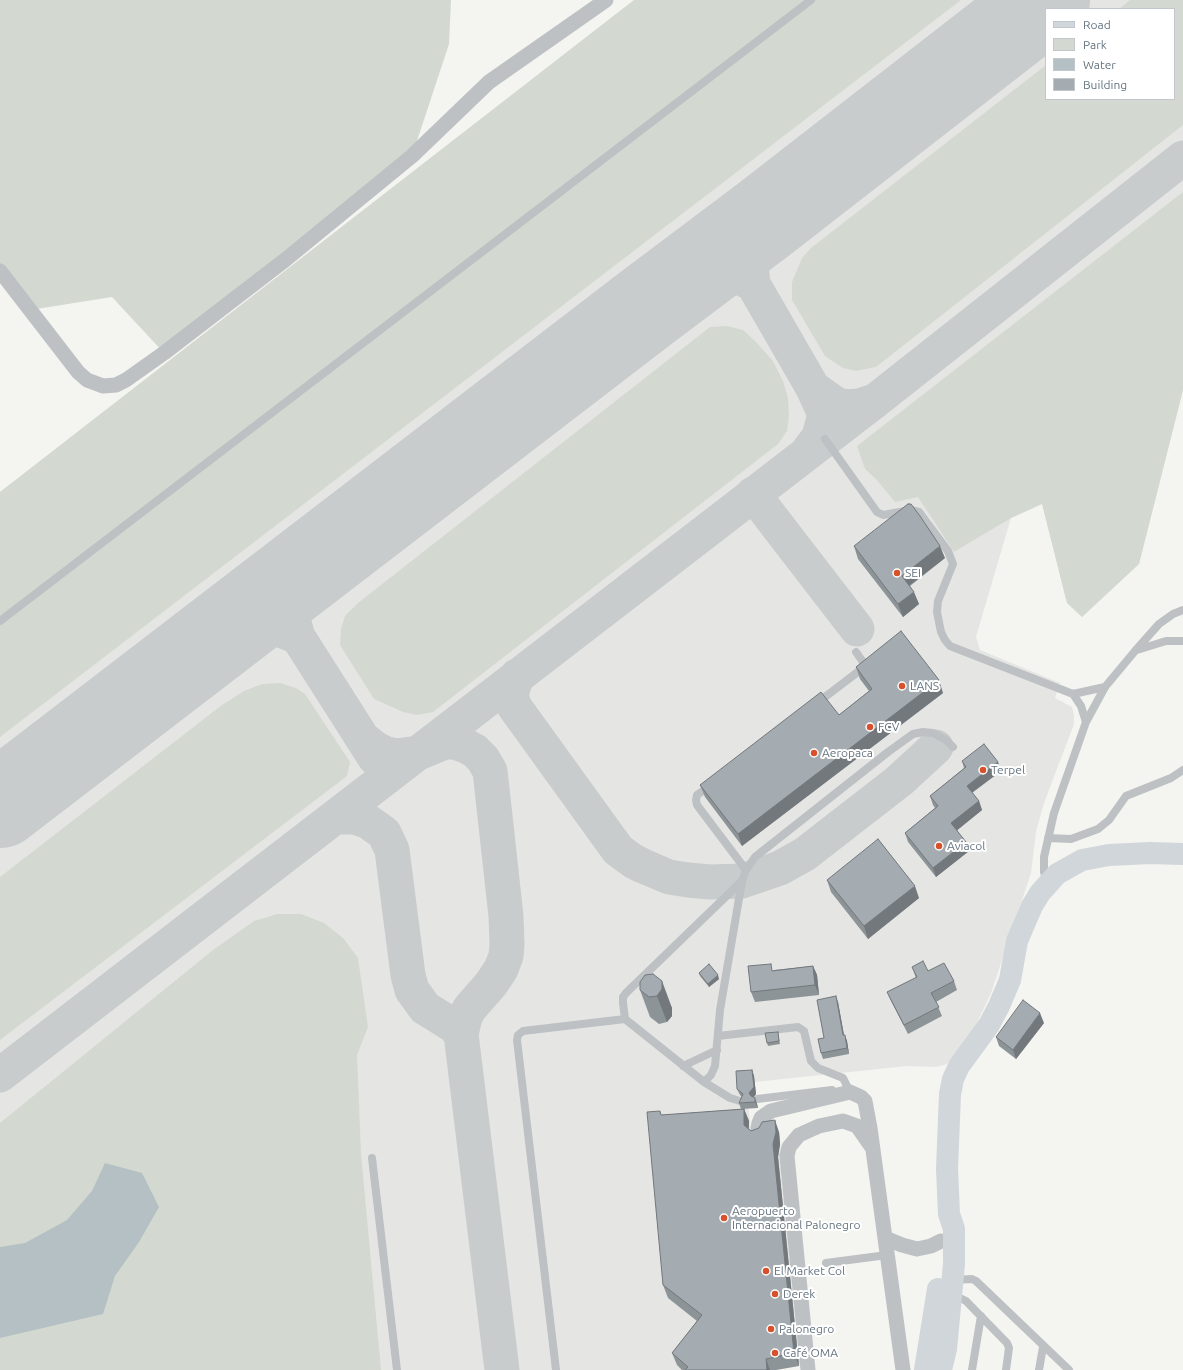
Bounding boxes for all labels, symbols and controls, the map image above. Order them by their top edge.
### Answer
legend [1045,8,1175,100]
text: Road [1083,18,1111,31]
text: Park [1083,38,1107,51]
text: Water [1083,58,1116,71]
text: Building [1083,78,1127,91]
place label: SEI [905,566,921,580]
marker: SEI [892,568,902,578]
place label: LANS [910,679,939,693]
marker: LANS [897,681,907,691]
place label: FCV [878,720,899,734]
marker: FCV [865,722,875,732]
place label: Aeropaca [822,746,873,760]
marker: Aeropaca [809,748,819,758]
place label: Terpel [991,763,1025,777]
marker: Terpel [978,765,988,775]
place label: Aviacol [947,839,985,853]
marker: Aviacol [934,841,944,851]
place label: Aeropuerto Internacional Palonegro [732,1204,861,1232]
marker: Aeropuerto Internacional Palonegro [719,1213,729,1223]
place label: El Market Col [774,1264,845,1278]
marker: El Market Col [761,1266,771,1276]
place label: Derek [783,1287,815,1301]
marker: Derek [770,1289,780,1299]
place label: Palonegro [779,1322,834,1336]
marker: Palonegro [766,1324,776,1334]
place label: Café OMA [783,1346,838,1360]
marker: Café OMA [770,1348,780,1358]

